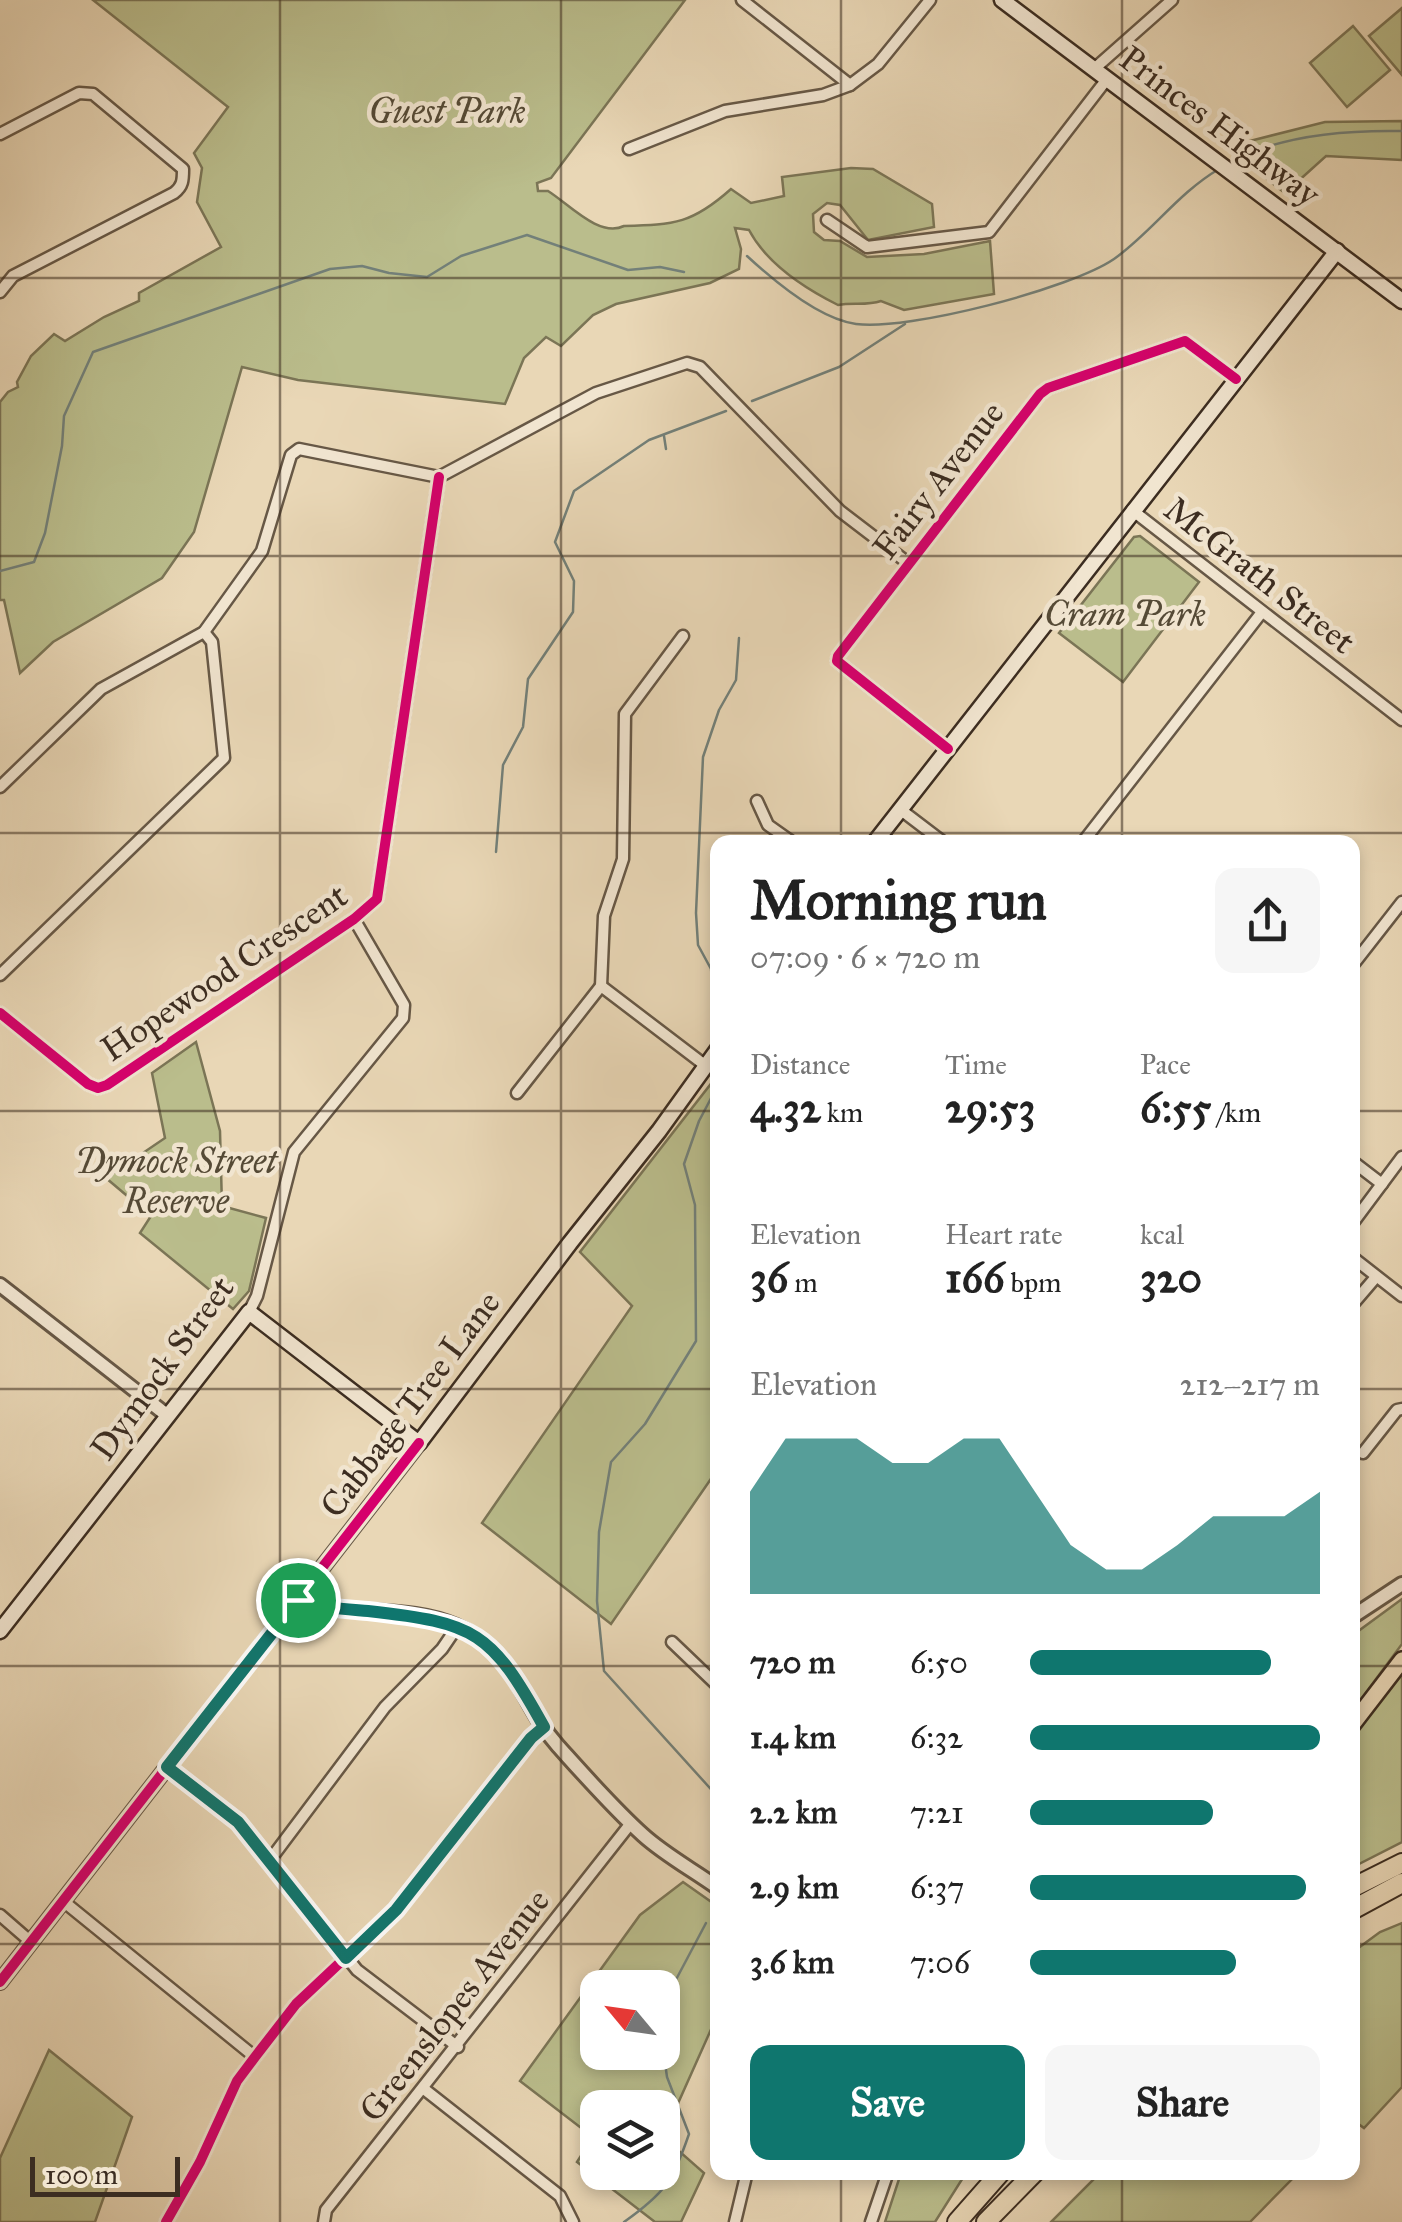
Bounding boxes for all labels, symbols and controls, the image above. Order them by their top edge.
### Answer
street label: Princes Highway [1111,37,1329,216]
park label: Guest Park [369,90,526,133]
street label: Fairy Avenue [863,393,1013,568]
street label: McGrath Street [1156,488,1364,663]
park label: Cram Park [1044,593,1206,636]
text: Morning run [750,867,1047,934]
button: share [1215,868,1320,973]
street label: Hopewood Crescent [93,874,356,1071]
text: 07:09 · 6 × 720 m [750,938,980,977]
text: Distance [750,1047,850,1082]
text: Time [945,1047,1007,1082]
text: Pace [1140,1047,1191,1082]
text: 4.32 [750,1082,821,1134]
text: 29:53 [945,1082,1035,1134]
text: 6:55 [1140,1082,1211,1134]
text: km [821,1095,863,1130]
text: /km [1211,1095,1261,1130]
park label: Dymock Street Reserve [75,1140,279,1223]
text: Elevation [750,1217,861,1252]
text: Heart rate [945,1217,1063,1252]
text: kcal [1140,1217,1184,1252]
text: 36 [750,1252,788,1304]
text: 166 [945,1252,1005,1304]
text: 320 [1140,1252,1202,1304]
text: m [788,1265,818,1300]
text: bpm [1005,1265,1062,1300]
street label: Dymock Street [81,1268,243,1469]
street label: Cabbage Tree Lane [311,1282,510,1526]
text: Elevation [750,1365,877,1404]
text: 212–217 m [1180,1365,1320,1404]
pin [256,1558,341,1643]
icon: arrive [271,1573,326,1628]
text: 720 m [750,1643,835,1682]
text: 6:50 [910,1643,968,1682]
text: 1.4 km [750,1718,836,1757]
text: 6:32 [910,1718,963,1757]
text: 2.2 km [750,1793,838,1832]
text: 7:21 [910,1793,964,1832]
text: 2.9 km [750,1868,839,1907]
text: 6:37 [910,1868,964,1907]
street label: Greenslopes Avenue [350,1880,559,2130]
text: 3.6 km [750,1943,835,1982]
text: 7:06 [910,1943,970,1982]
north arrow [580,1970,680,2070]
map controls [580,1970,680,2190]
button: Save [750,2045,1025,2160]
button: Share [1045,2045,1320,2160]
button: layers [580,2090,680,2190]
scale bar [30,2152,180,2196]
text: 100 m [45,2157,118,2192]

